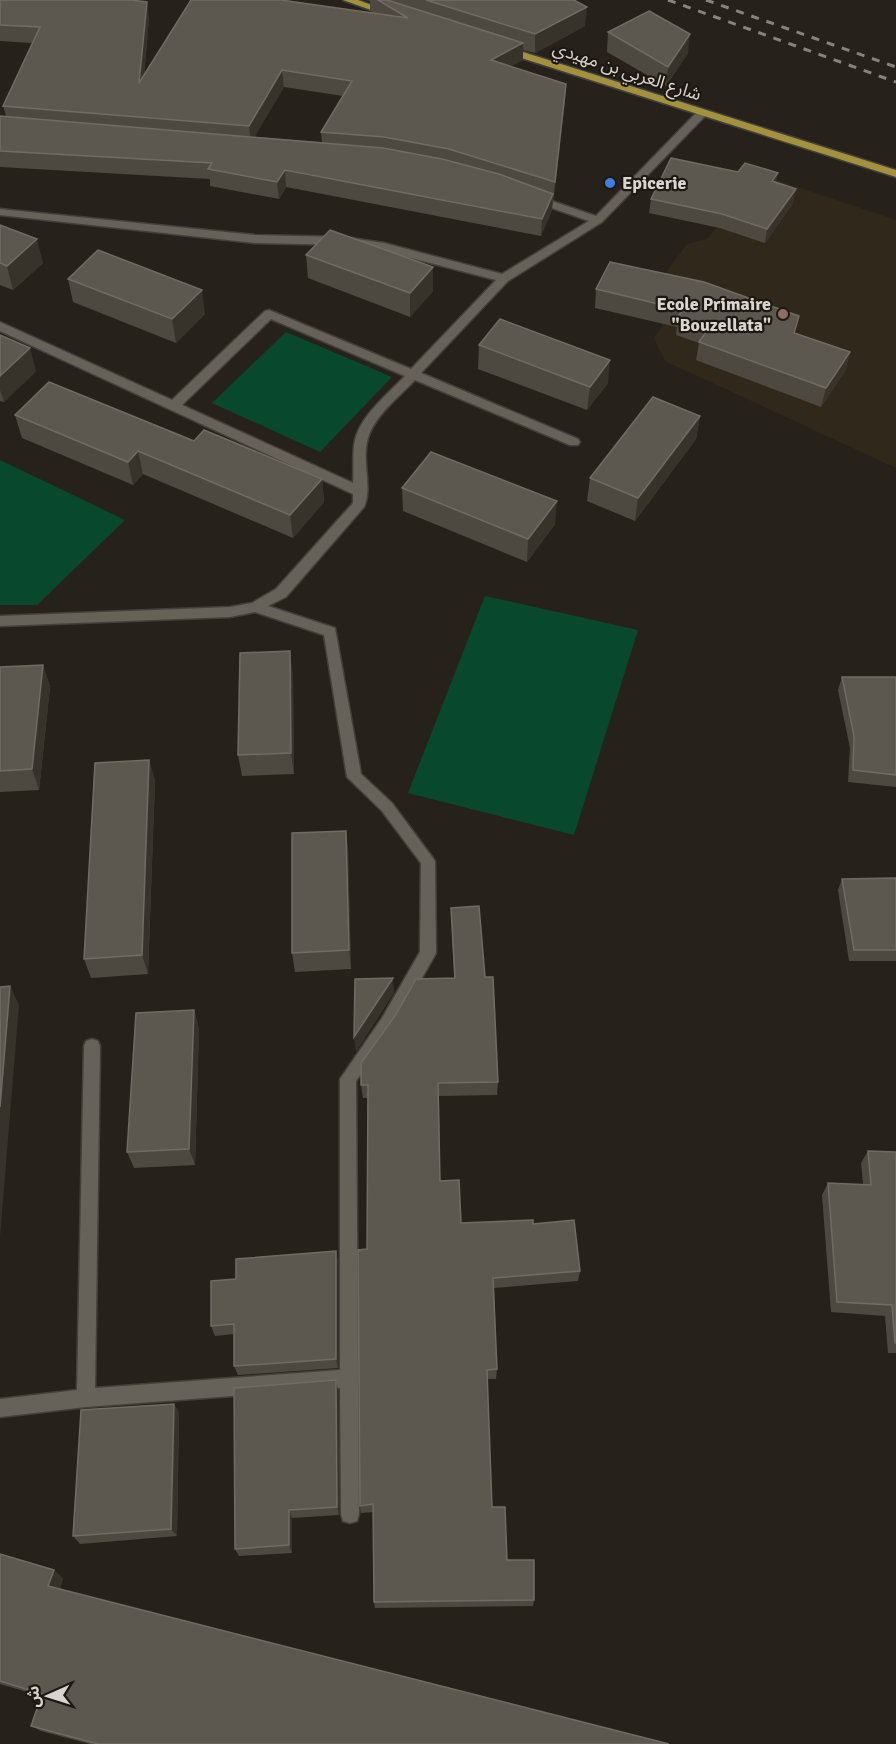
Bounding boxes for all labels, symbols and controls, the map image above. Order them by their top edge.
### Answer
street label: ﺷﺍﺭﻉ ﺍﻟﻌﺮﺑﻲ ﺑﻦ ﻣﻬﻴﺩﻱ [549,37,704,108]
place label: Epicerie [622,172,687,194]
marker: Epicerie [603,176,617,190]
place label: Ecole Primaire "Bouzellata" [656,293,771,336]
marker: Ecole Primaire "Bouzellata" [776,307,790,321]
north arrow [18,1666,78,1726]
text: ش [23,1685,45,1708]

